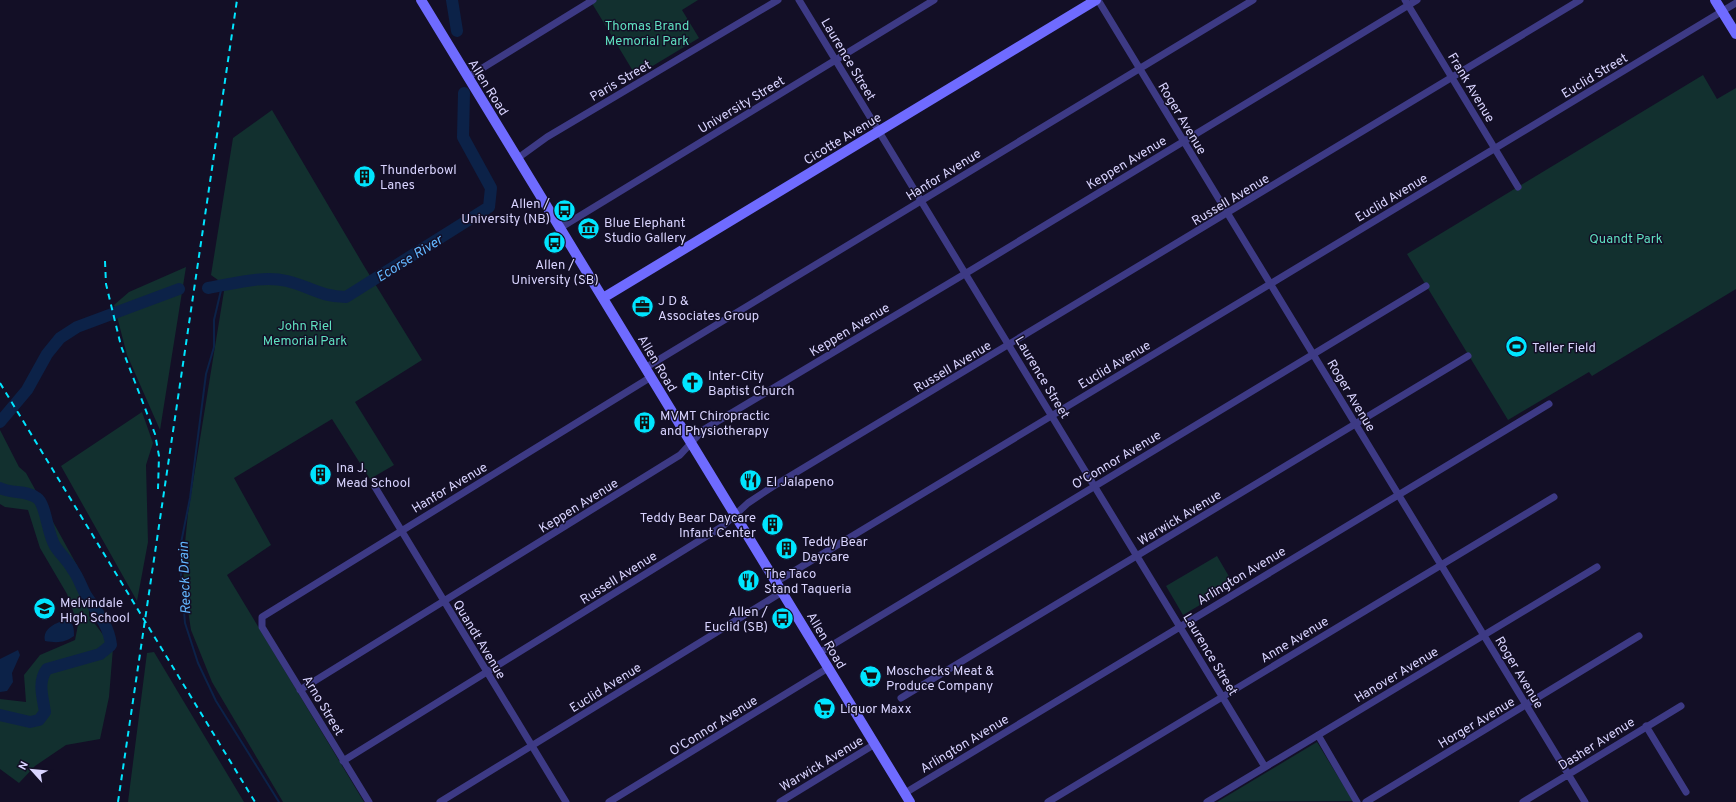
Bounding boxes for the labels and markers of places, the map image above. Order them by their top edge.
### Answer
building icon: Thunderbowl Lanes [352,163,378,189]
place label: Thunderbowl Lanes [380,163,457,194]
place label: Allen / University (NB) [461,197,551,228]
bus stop icon: Allen / University (NB) [552,197,578,223]
museum icon: Blue Elephant Studio Gallery [576,216,602,242]
place label: Blue Elephant Studio Gallery [604,216,686,247]
bus stop icon: Allen / University (SB) [542,229,568,255]
place label: Allen / University (SB) [511,258,599,289]
office icon: J D & Associates Group [630,294,656,320]
place label: J D & Associates Group [658,294,759,325]
sports icon: Teller Field [1504,334,1530,360]
place label: Teller Field [1532,341,1596,357]
church icon: Inter-City Baptist Church [680,369,706,395]
place label: Inter-City Baptist Church [708,369,794,400]
building icon: MVMT Chiropractic and Physiotherapy [632,409,658,435]
place label: MVMT Chiropractic and Physiotherapy [660,409,770,440]
building icon: Ina J. Mead School [307,461,333,487]
place label: Ina J. Mead School [336,461,411,492]
restaurant icon: El Jalapeno [737,468,763,494]
place label: El Jalapeno [766,475,834,491]
place label: Teddy Bear Daycare Infant Center [640,511,756,542]
building icon: Teddy Bear Daycare Infant Center [759,511,785,537]
building icon: Teddy Bear Daycare [773,535,799,561]
place label: Teddy Bear Daycare [802,535,868,566]
restaurant icon: The Taco Stand Taqueria [736,567,762,593]
place label: The Taco Stand Taqueria [764,567,851,598]
school or university icon: Melvindale High School [32,596,58,622]
place label: Melvindale High School [60,596,130,627]
place label: Allen / Euclid (SB) [704,605,769,636]
bus stop icon: Allen / Euclid (SB) [770,605,796,631]
supermarket icon: Moschecks Meat & Produce Company [857,664,883,690]
place label: Moschecks Meat & Produce Company [886,664,994,695]
supermarket icon: Liquor Maxx [811,695,837,721]
place label: Liquor Maxx [840,702,912,718]

